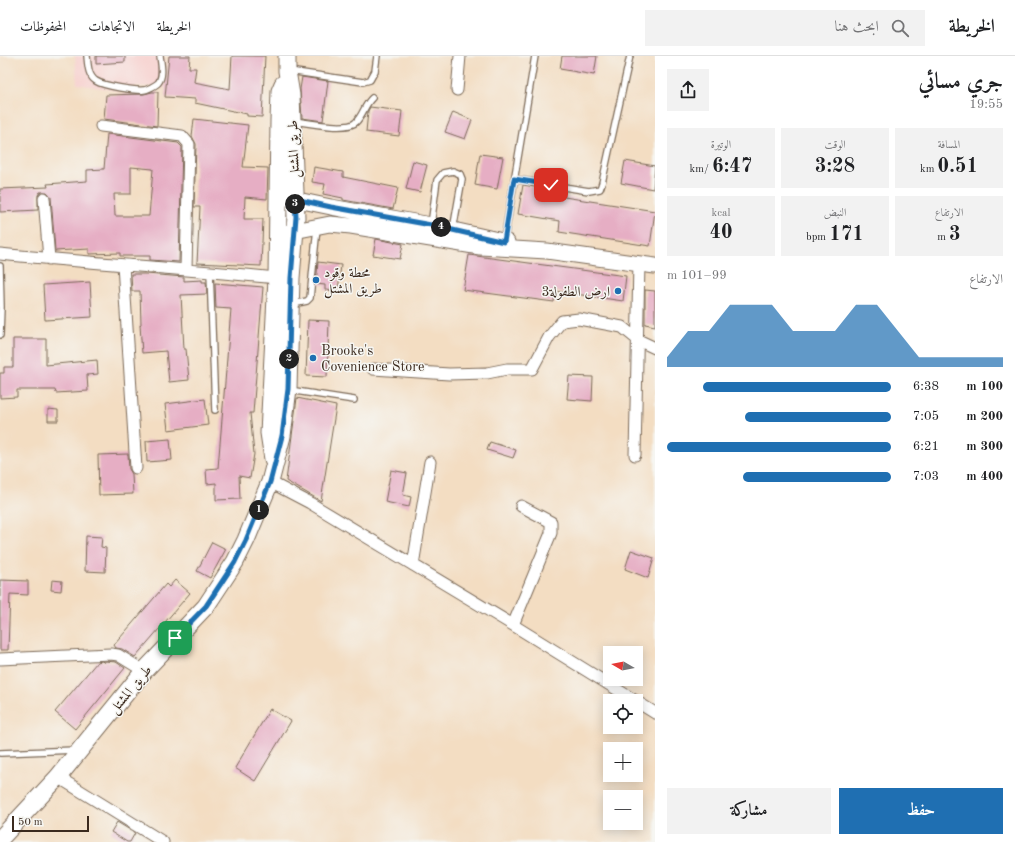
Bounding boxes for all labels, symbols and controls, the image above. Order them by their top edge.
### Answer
search box [645,10,925,46]
icon: search [889,17,911,39]
text: الخريطة [949,18,995,37]
text: المحفوظات [20,20,66,34]
text: الاتجاهات [88,20,135,34]
text: الخريطة [157,20,191,34]
text: ابحث هنا [835,20,879,35]
button: share [667,69,709,111]
text: جري مسائي [918,71,1003,93]
text: 19:55 [969,98,1003,111]
street label: طريق المشتل [286,120,305,178]
text: الوتيرة [711,140,731,151]
text: الوقت [824,140,846,151]
text: المسافة [938,140,960,151]
text: 6:47 [712,157,752,177]
text: 3:28 [815,157,855,177]
text: 0.51 [938,157,978,177]
text: /km [690,164,712,175]
text: km [920,164,938,175]
pin [534,168,568,202]
icon: check [540,174,562,196]
pin: 3 [285,194,305,214]
text: 3 [292,198,298,209]
text: kcal [712,208,730,219]
text: النبض [824,208,846,219]
text: الارتفاع [935,208,963,219]
pin: 4 [431,217,451,237]
text: 4 [438,221,444,232]
text: 40 [709,223,733,243]
text: 171 [829,225,864,245]
text: 3 [949,225,961,245]
text: bpm [806,232,829,243]
text: m [937,232,949,243]
place label: محطة وقود طريق المشتل [324,266,382,299]
text: 99–101 m [667,269,727,282]
text: الارتفاع [969,273,1003,286]
marker: محطة وقود طريق المشتل [311,275,321,285]
place label: ارض الطفولة3 [541,285,610,300]
marker: ارض الطفولة3 [613,286,623,296]
place label: Brooke's Covenience Store [321,344,424,374]
pin: 2 [279,349,299,369]
text: 2 [286,353,292,364]
marker: Brooke's Covenience Store [308,353,318,363]
text: 6:38 [913,380,939,393]
text: 100 m [966,380,1003,393]
text: 7:05 [913,410,939,423]
text: 200 m [966,410,1003,423]
text: 6:21 [913,440,939,453]
text: 300 m [966,440,1003,453]
text: 7:03 [913,470,939,483]
text: 400 m [966,470,1003,483]
pin: 1 [249,500,269,520]
text: 1 [256,504,262,515]
pin [158,621,192,655]
icon: arrive [164,627,186,649]
north arrow [603,646,643,686]
map controls [603,646,643,830]
street label: طريق المشتل [107,663,157,718]
button: locate [603,694,643,734]
button: + [603,742,643,782]
button: مشاركة [667,788,831,834]
button: حفظ [839,788,1003,834]
button: − [603,790,643,830]
scale bar [12,814,89,833]
text: 50 m [18,817,43,828]

